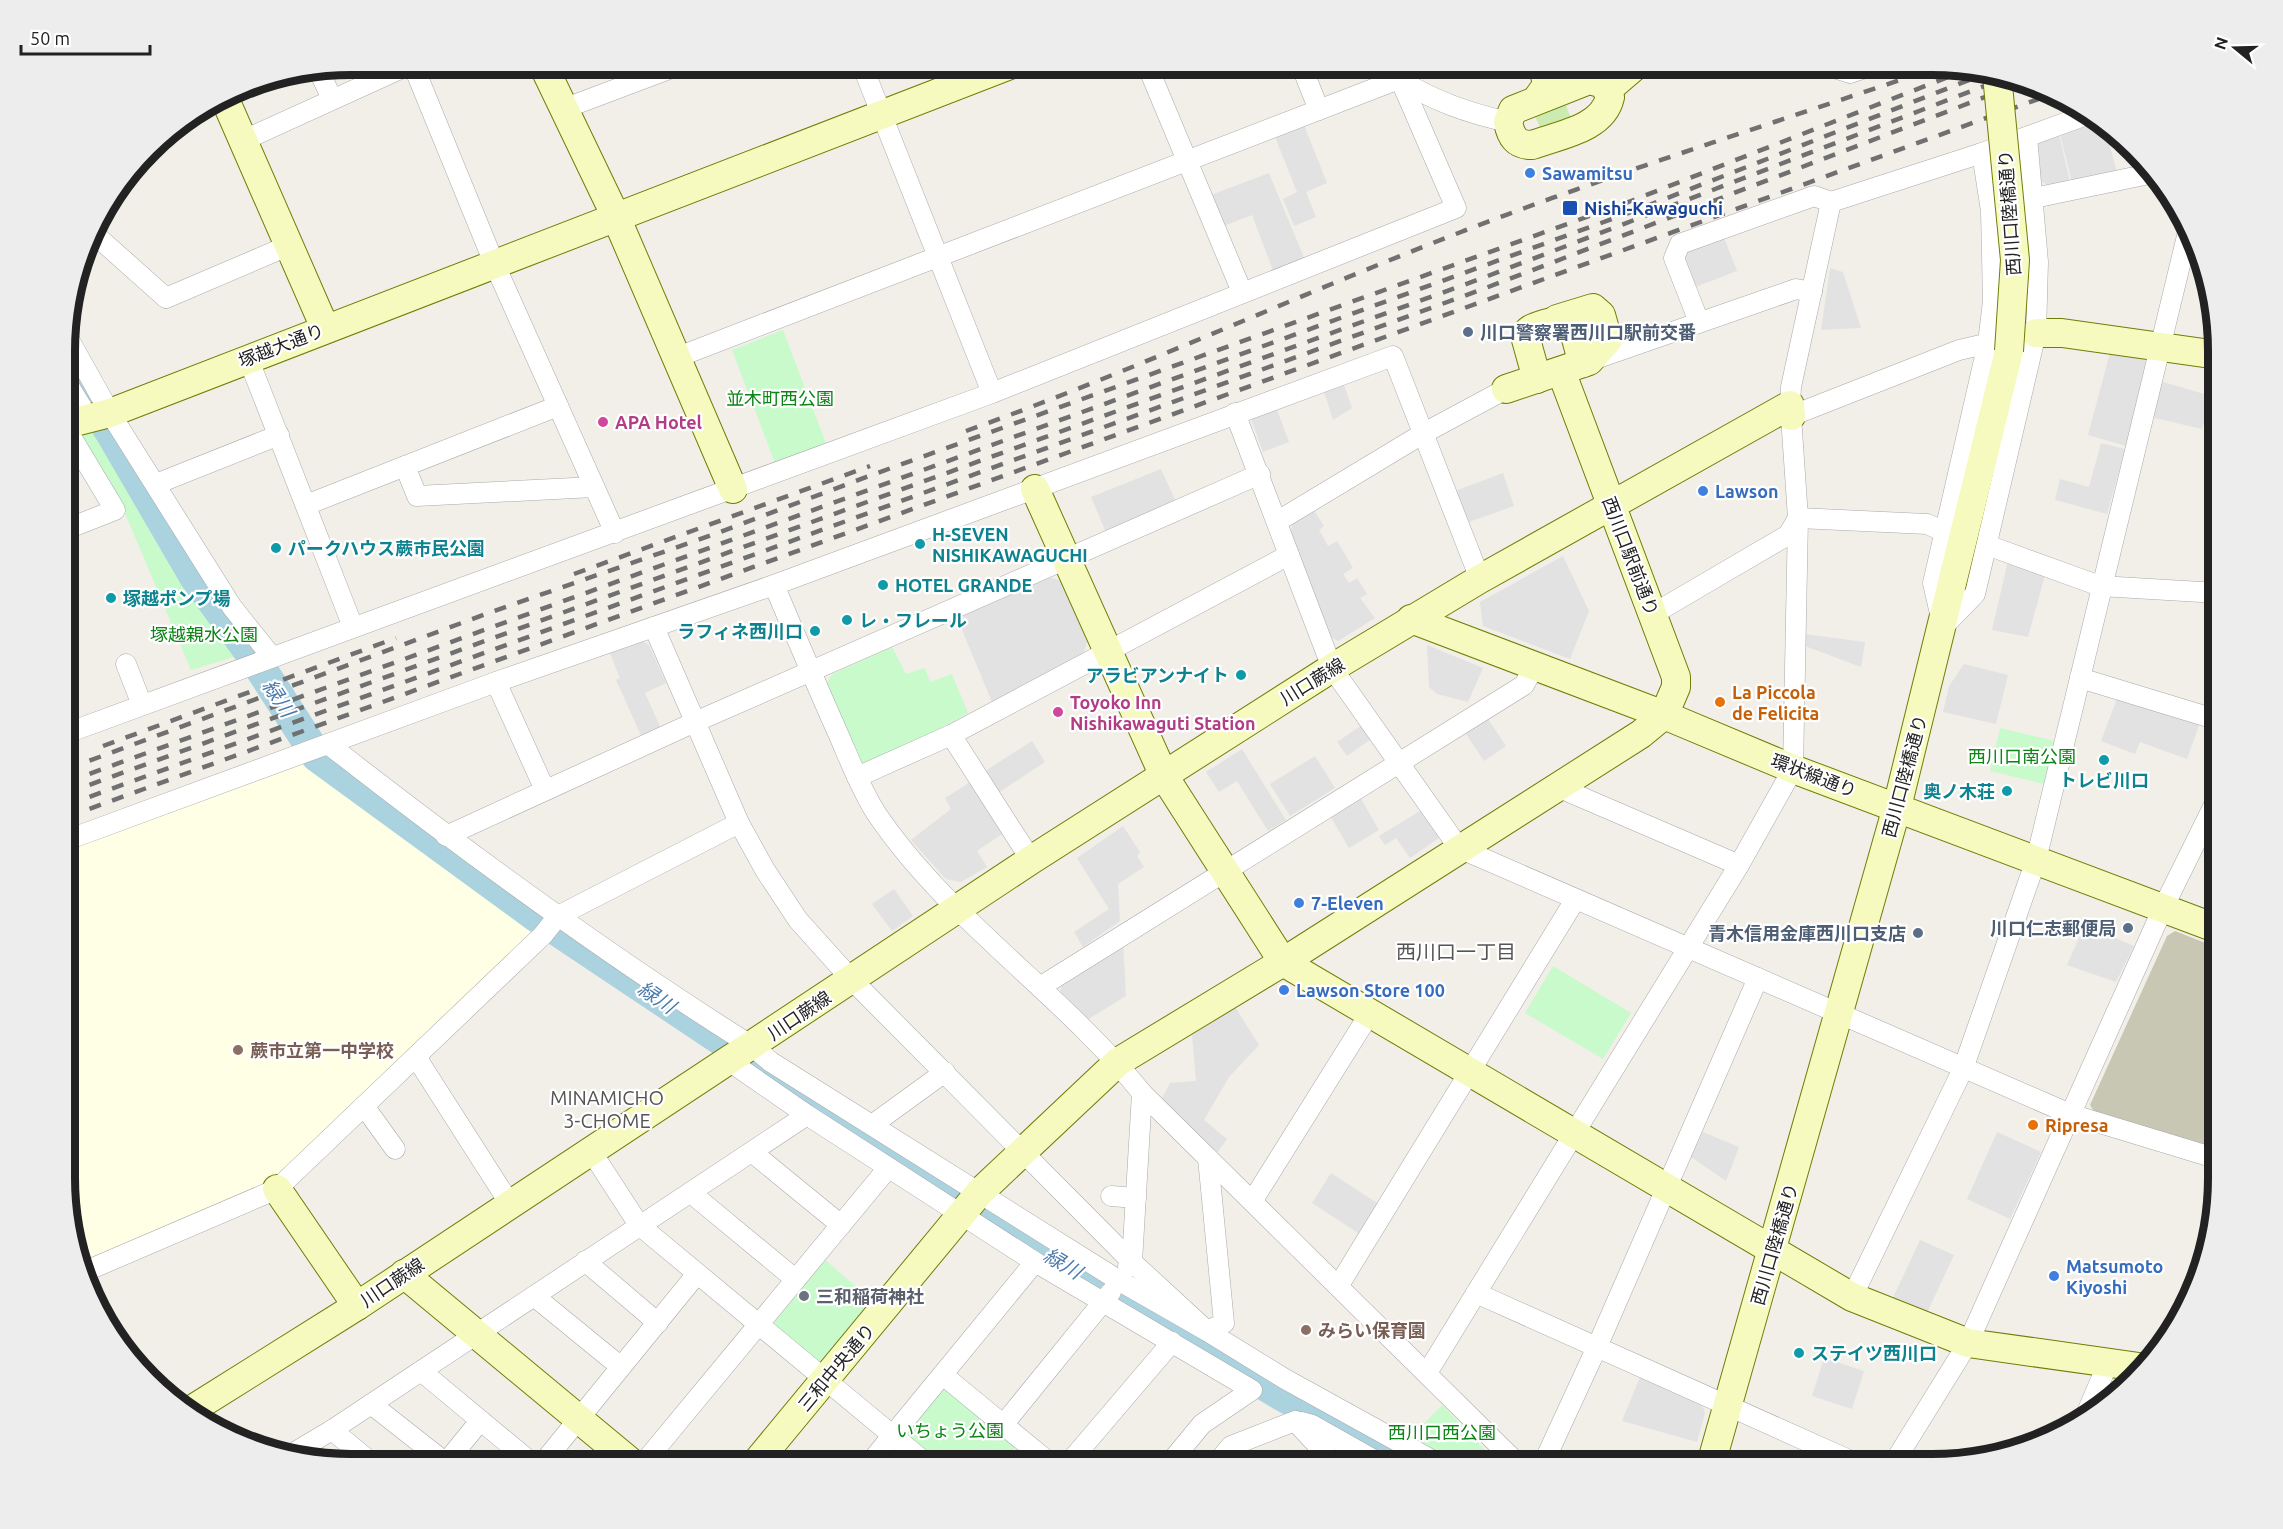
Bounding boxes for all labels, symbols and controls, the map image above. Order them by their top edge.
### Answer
scale bar [21,18,150,56]
north arrow [2205,18,2265,78]
text: 50 m [30,28,70,48]
text: N [2210,35,2231,52]
street label: 西川口陸橋通り [1995,149,2023,277]
place label: Sawamitsu [1542,163,1633,183]
marker: Sawamitsu [1523,166,1537,180]
place label: Nishi-Kawaguchi [1584,198,1723,218]
marker: Nishi-Kawaguchi [1561,199,1579,217]
street label: 塚越大通り [235,320,327,370]
place label: 川口警察署西川口駅前交番 [1480,322,1696,342]
marker: 川口警察署西川口駅前交番 [1461,325,1475,339]
park label: 並木町西公園 [726,388,834,408]
place label: APA Hotel [615,412,703,432]
marker: APA Hotel [596,415,610,429]
place label: Lawson [1715,481,1779,501]
marker: Lawson [1696,484,1710,498]
street label: 西川口駅前通り [1599,494,1663,618]
place label: H-SEVEN NISHIKAWAGUCHI [932,524,1088,565]
marker: H-SEVEN NISHIKAWAGUCHI [913,537,927,551]
place label: パークハウス蕨市民公園 [288,538,485,558]
marker: パークハウス蕨市民公園 [269,541,283,555]
place label: HOTEL GRANDE [895,575,1033,595]
marker: HOTEL GRANDE [876,578,890,592]
place label: 塚越ポンプ場 [123,588,230,608]
marker: 塚越ポンプ場 [104,591,118,605]
place label: レ・フレール [859,610,967,630]
marker: レ・フレール [840,613,854,627]
place label: ラフィネ西川口 [677,621,803,641]
park label: 塚越親水公園 [150,624,258,644]
marker: ラフィネ西川口 [808,624,822,638]
street label: 川口蕨線 [1276,653,1348,709]
place label: アラビアンナイト [1086,665,1229,685]
marker: アラビアンナイト [1234,668,1248,682]
water label: 緑川 [258,675,301,723]
place label: La Piccola de Felicita [1732,682,1819,723]
place label: Toyoko Inn Nishikawaguti Station [1070,692,1256,733]
marker: La Piccola de Felicita [1713,695,1727,709]
marker: Toyoko Inn Nishikawaguti Station [1051,705,1065,719]
street label: 西川口陸橋通り [1878,713,1930,839]
park label: 西川口南公園 [1968,746,2076,766]
street label: 環状線通り [1768,750,1860,800]
marker: トレビ川口 [2097,753,2111,767]
place label: トレビ川口 [2059,770,2149,790]
place label: 奥ノ木荘 [1923,781,1995,801]
marker: 奥ノ木荘 [2000,784,2014,798]
place label: 7-Eleven [1311,893,1384,913]
marker: 7-Eleven [1292,896,1306,910]
place label: 川口仁志郵便局 [1990,918,2116,938]
marker: 川口仁志郵便局 [2121,921,2135,935]
place label: 青木信用金庫西川口支店 [1708,923,1906,943]
marker: 青木信用金庫西川口支店 [1911,926,1925,940]
district label: 西川口一丁目 [1396,940,1516,963]
water label: 緑川 [634,976,682,1019]
place label: Lawson Store 100 [1296,980,1445,1000]
marker: Lawson Store 100 [1277,983,1291,997]
street label: 川口蕨線 [764,987,834,1043]
place label: 蕨市立第一中学校 [250,1040,394,1060]
marker: 蕨市立第一中学校 [231,1043,245,1057]
district label: MINAMICHO 3-CHOME [550,1086,664,1132]
place label: Ripresa [2045,1115,2109,1135]
marker: Ripresa [2026,1118,2040,1132]
street label: 西川口陸橋通り [1747,1181,1801,1307]
water label: 緑川 [1040,1243,1088,1284]
street label: 川口蕨線 [357,1254,427,1310]
place label: Matsumoto Kiyoshi [2066,1256,2163,1297]
marker: Matsumoto Kiyoshi [2047,1269,2061,1283]
place label: 三和稲荷神社 [816,1286,924,1306]
marker: 三和稲荷神社 [797,1289,811,1303]
street label: 三和中央通り [794,1319,878,1415]
place label: みらい保育園 [1318,1320,1426,1340]
marker: みらい保育園 [1299,1323,1313,1337]
place label: ステイツ西川口 [1811,1343,1937,1363]
marker: ステイツ西川口 [1792,1346,1806,1360]
park label: いちょう公園 [896,1420,1004,1440]
park label: 西川口西公園 [1388,1422,1496,1442]

